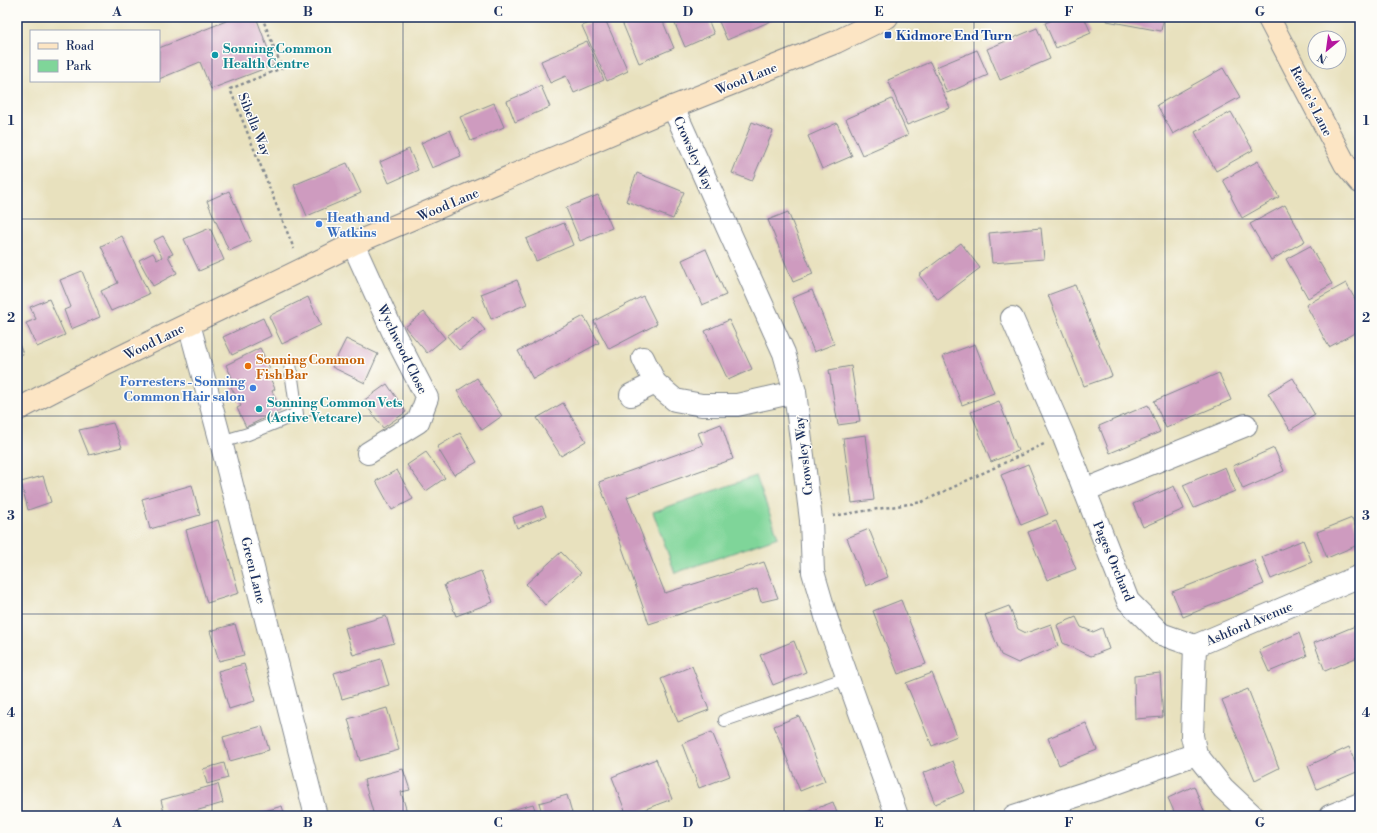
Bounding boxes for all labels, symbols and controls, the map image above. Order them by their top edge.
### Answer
text: A [111,4,122,20]
text: B [303,4,313,20]
text: C [493,4,503,20]
text: D [683,4,693,20]
text: E [874,4,884,20]
text: F [1064,4,1074,20]
text: G [1255,4,1266,20]
place label: Kidmore End Turn [896,28,1012,44]
legend [30,30,160,82]
marker: Kidmore End Turn [883,30,893,40]
north arrow [1307,30,1347,70]
text: Road [66,39,94,54]
place label: Sonning Common Health Centre [223,41,332,72]
text: N [1315,49,1330,66]
marker: Sonning Common Health Centre [210,50,220,60]
text: Park [66,59,92,74]
street label: Wood Lane [712,59,780,99]
street label: Reade's Lane [1287,64,1336,140]
street label: Sibella Way [234,91,274,159]
text: 1 [8,113,15,129]
text: 1 [1363,113,1370,129]
street label: Crowsley Way [670,114,717,194]
street label: Wood Lane [414,185,482,225]
place label: Heath and Watkins [326,210,390,241]
marker: Heath and Watkins [314,219,324,229]
street label: Wychwood Close [373,301,431,397]
text: 2 [7,310,15,326]
text: 2 [1362,310,1370,326]
street label: Wood Lane [121,320,188,364]
place label: Sonning Common Fish Bar [256,352,365,383]
marker: Sonning Common Fish Bar [243,361,253,371]
place label: Forresters - Sonning Common Hair salon [120,374,246,405]
marker: Forresters - Sonning Common Hair salon [248,383,258,393]
place label: Sonning Common Vets (Active Vetcare) [267,395,403,426]
marker: Sonning Common Vets (Active Vetcare) [254,404,264,414]
street label: Crowsley Way [791,415,817,496]
text: 3 [7,508,15,524]
text: 3 [1362,508,1370,524]
street label: Pages Orchard [1089,519,1137,604]
street label: Green Lane [237,535,269,606]
street label: Ashford Avenue [1203,598,1296,650]
text: 4 [7,705,16,721]
text: 4 [1362,705,1371,721]
text: A [111,815,122,831]
text: B [303,815,313,831]
text: C [493,815,503,831]
text: D [683,815,693,831]
text: E [874,815,884,831]
text: F [1064,815,1074,831]
text: G [1255,815,1266,831]

